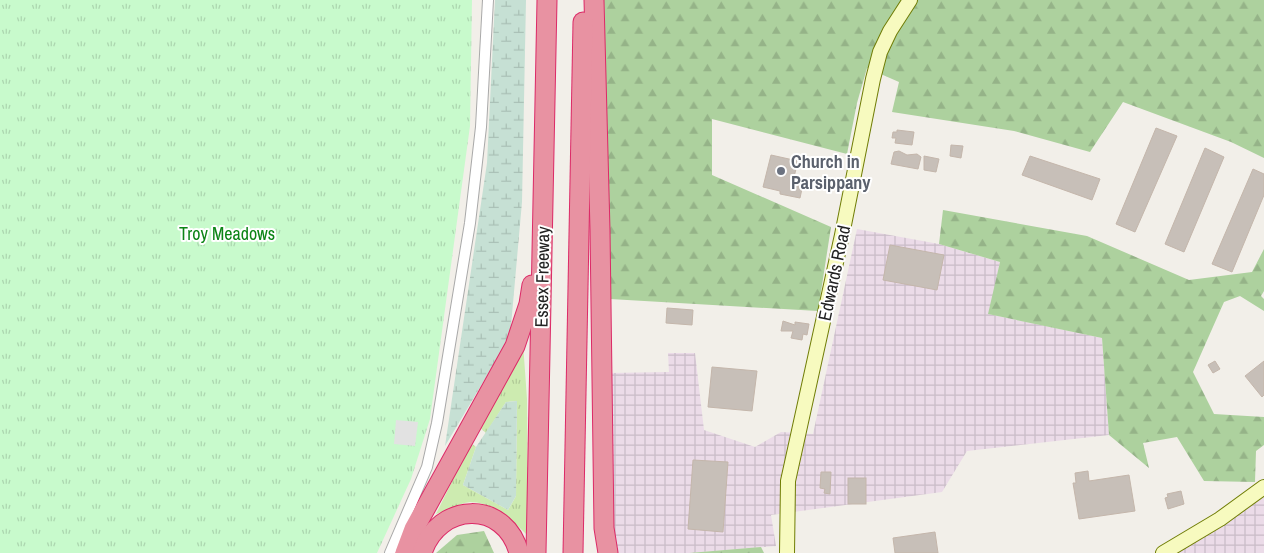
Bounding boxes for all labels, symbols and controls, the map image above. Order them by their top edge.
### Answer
place label: Church in Parsippany [791,149,871,195]
marker: Church in Parsippany [775,165,787,177]
park label: Troy Meadows [179,221,275,246]
street label: Edwards Road [812,223,856,323]
street label: Essex Freeway [529,226,555,328]

